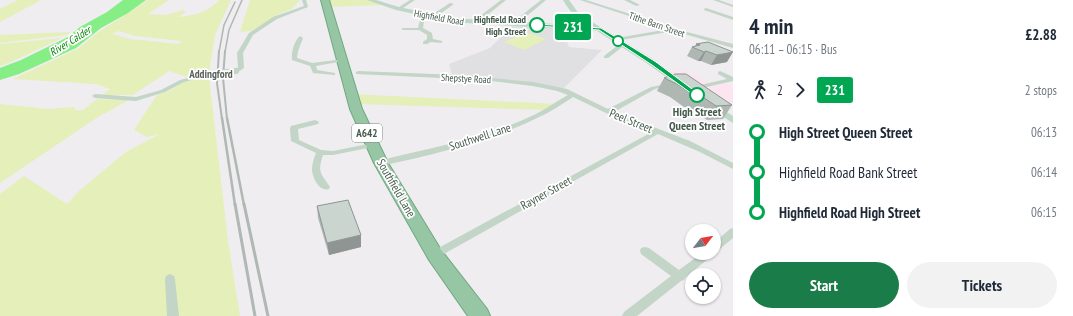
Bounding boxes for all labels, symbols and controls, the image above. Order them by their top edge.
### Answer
street label: Highfield Road [413,7,465,28]
street label: Tithe Barn Street [627,9,687,40]
text: 4 min [749,12,793,40]
place label: Highfield Road High Street [474,13,527,38]
line badge: 231 [550,14,596,40]
marker: Highfield Road High Street [529,17,545,33]
text: 231 [563,18,583,36]
water label: River Calder [47,22,95,59]
text: £2.88 [1025,25,1057,44]
unlabelled marker [612,35,624,47]
text: 06:11 – 06:15 · Bus [749,41,837,58]
district label: Addingford [188,67,233,81]
street label: Shepstye Road [441,71,491,86]
icon: walk [749,79,771,101]
icon: forward [789,79,811,101]
text: 231 [825,81,845,99]
text: 2 [777,82,783,99]
text: 2 stops [1025,82,1057,99]
marker: High Street Queen Street [689,87,705,103]
place label: High Street Queen Street [669,104,726,133]
street label: Peel Street [607,105,656,136]
street label: Southwell Lane [447,119,513,154]
text: High Street Queen Street [779,123,912,142]
road number: A642 [352,124,382,142]
text: 06:13 [1031,124,1057,141]
street label: Southfield Lane [374,156,419,220]
text: Highfield Road Bank Street [779,163,917,182]
text: 06:14 [1031,164,1057,181]
street label: Rayner Street [518,172,574,213]
text: Highfield Road High Street [779,203,920,222]
text: 06:15 [1031,204,1057,221]
north arrow [685,224,721,260]
map controls [685,224,721,304]
button: Start [749,262,899,308]
button: Tickets [907,262,1057,308]
button: locate [685,268,721,304]

